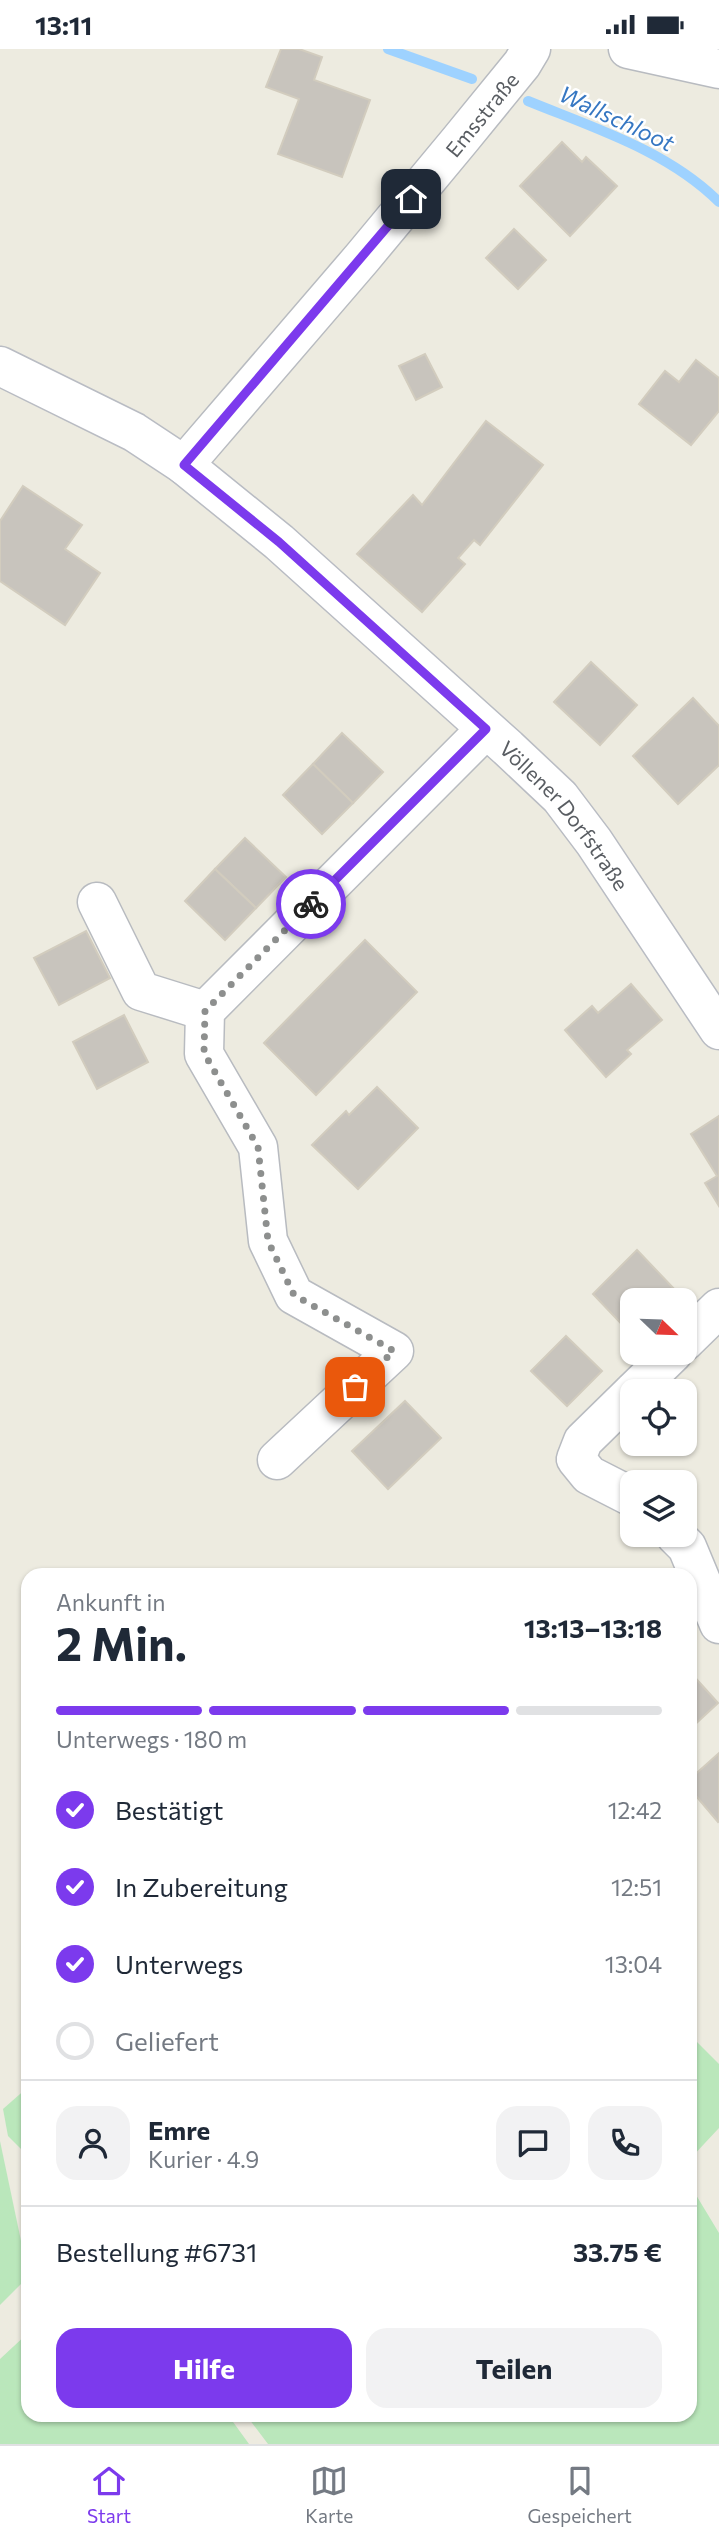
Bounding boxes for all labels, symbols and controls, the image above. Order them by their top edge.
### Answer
text: 13:11 [35,9,92,40]
street label: Emsstraße [439,67,523,161]
water label: Wallschloot [555,79,679,157]
pin [381,169,441,229]
icon: home [392,180,430,218]
street label: Völlener Dorfstraße [495,735,635,895]
courier [276,869,346,939]
icon: bike [292,885,330,923]
north arrow [620,1288,696,1365]
map controls [620,1288,697,1547]
pin [325,1357,385,1417]
icon: bag [336,1368,374,1406]
button: locate [620,1379,697,1456]
button: layers [620,1470,697,1547]
text: Ankunft in [56,1588,166,1616]
text: 13:13–13:18 [524,1612,662,1643]
text: 2 Min. [56,1614,187,1670]
text: Unterwegs · 180 m [56,1725,247,1753]
icon: check [56,1791,94,1829]
text: Bestätigt [115,1794,224,1825]
text: 12:42 [608,1796,662,1824]
icon: check [56,1868,94,1906]
text: In Zubereitung [115,1871,288,1902]
text: 12:51 [611,1873,662,1901]
icon: check [56,1945,94,1983]
text: Unterwegs [115,1948,243,1979]
text: 13:04 [605,1950,662,1978]
text: Geliefert [115,2025,219,2056]
button: person [56,2106,130,2180]
button: chat [496,2106,570,2180]
button: phone [588,2106,662,2180]
text: Emre [148,2114,210,2145]
text: Kurier · 4.9 [148,2145,259,2173]
text: Bestellung #6731 [56,2236,257,2267]
text: 33.75 € [573,2236,662,2267]
button: Hilfe [56,2328,352,2408]
button: Teilen [366,2328,662,2408]
tab: Start [87,2462,131,2527]
tab: Karte [305,2462,353,2527]
tab: Gespeichert [527,2462,632,2527]

